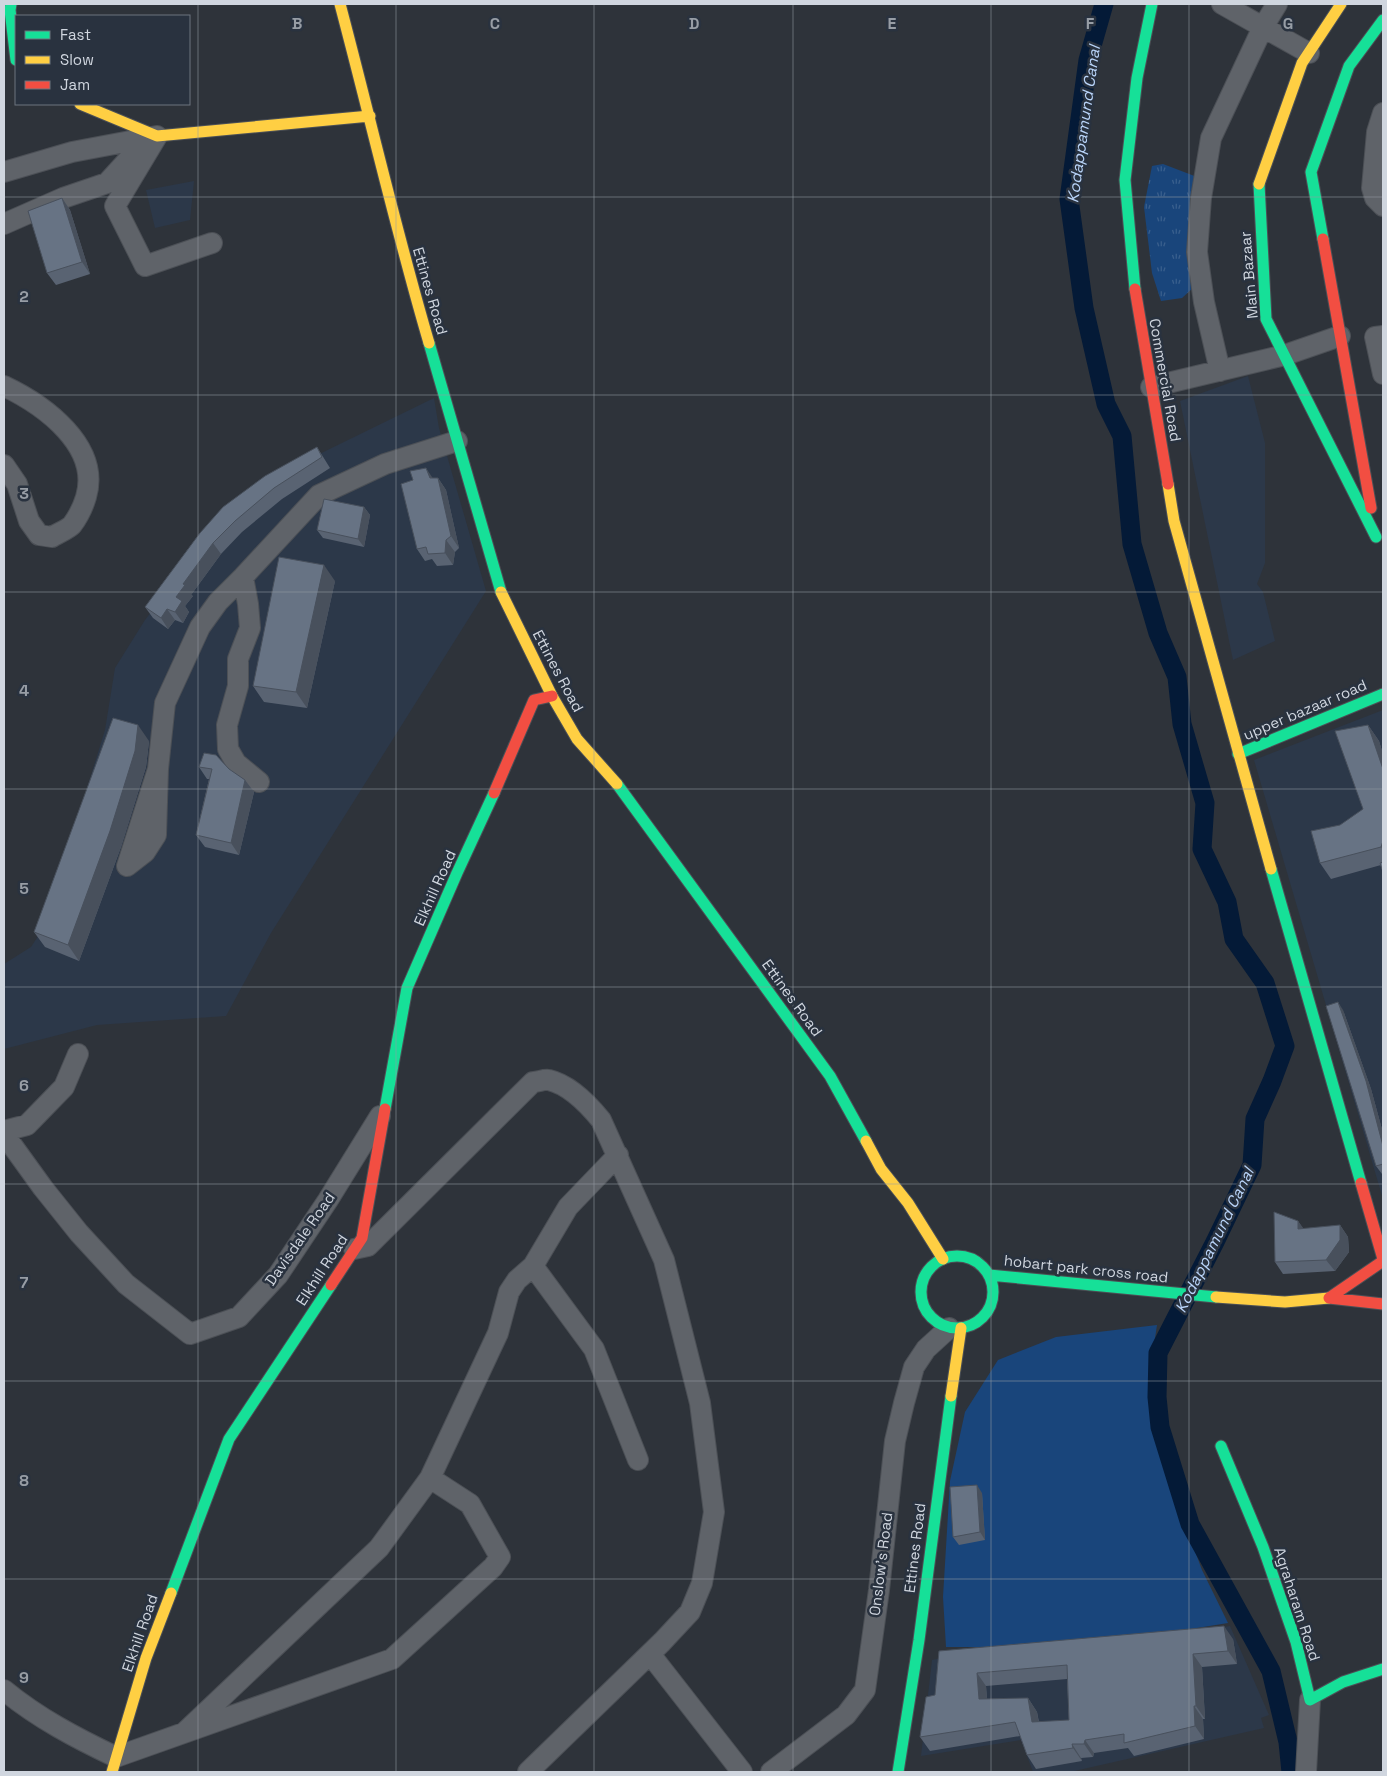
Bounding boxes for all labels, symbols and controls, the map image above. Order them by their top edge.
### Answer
text: B [292,13,302,34]
text: C [490,13,500,34]
text: D [689,13,699,34]
text: E [888,13,897,34]
text: F [1086,13,1095,34]
text: G [1283,13,1293,34]
legend [15,15,190,105]
text: Fast [60,25,91,44]
water label: Kodappamund Canal [1062,42,1105,204]
text: Slow [60,50,94,69]
text: Jam [60,75,90,94]
street label: Main Bazaar [1235,230,1262,319]
street label: Ettines Road [409,245,452,337]
text: 2 [19,286,29,307]
street label: Commercial Road [1145,317,1186,443]
text: 3 [19,483,29,504]
street label: Ettines Road [529,626,588,715]
street label: upper bazaar road [1240,675,1369,744]
text: 4 [19,680,29,701]
street label: Elkhill Road [409,847,460,929]
text: 5 [19,878,29,899]
street label: Ettines Road [758,956,827,1040]
text: 6 [19,1075,29,1096]
water label: Kodappamund Canal [1170,1162,1260,1316]
street label: Davisdale Road [260,1188,339,1289]
street label: Elkhill Road [292,1231,352,1309]
street label: hobart park cross road [1003,1250,1169,1287]
text: 7 [20,1272,29,1293]
text: 8 [19,1470,29,1491]
street label: Ettines Road [900,1502,929,1594]
street label: Onslow's Road [865,1511,896,1617]
street label: Agraharam Road [1270,1545,1325,1663]
street label: Elkhill Road [117,1591,162,1674]
text: 9 [19,1667,29,1688]

